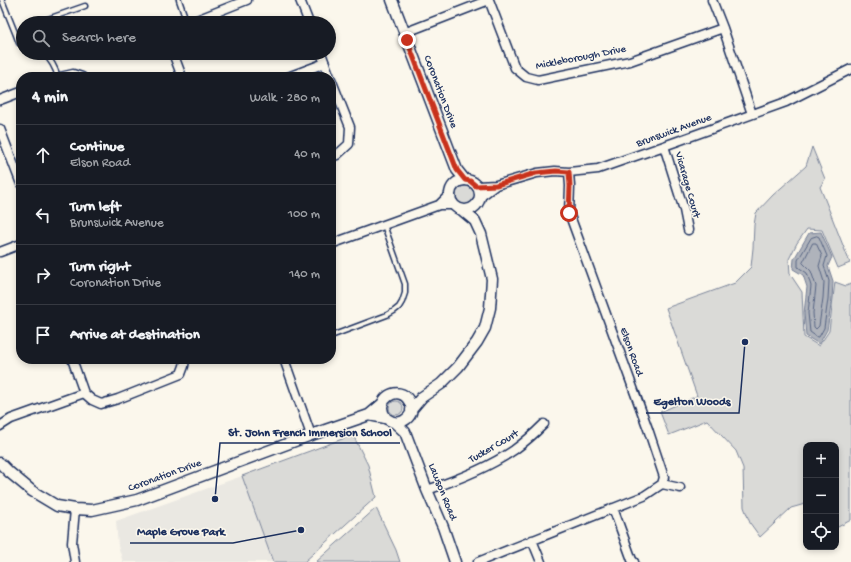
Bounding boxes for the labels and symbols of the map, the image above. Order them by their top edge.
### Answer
route end [398,31,416,49]
street label: Mickleborough Drive [535,43,628,73]
street label: Coronation Drive [421,54,460,130]
street label: Brunswick Avenue [634,112,714,151]
street label: Vicarage Court [672,150,703,221]
route start [560,204,578,222]
street label: Elson Road [617,326,646,379]
callout: Egelton Woods [646,389,739,413]
text: Egelton Woods [653,396,731,410]
callout: St. John French Immersion School [220,419,400,443]
text: St. John French Immersion School [228,427,392,441]
street label: Tucker Court [466,427,522,467]
street label: Coronation Drive [127,457,204,495]
street label: Lawson Road [425,462,459,524]
callout: Maple Grove Park [130,519,233,543]
text: Maple Grove Park [137,526,227,540]

